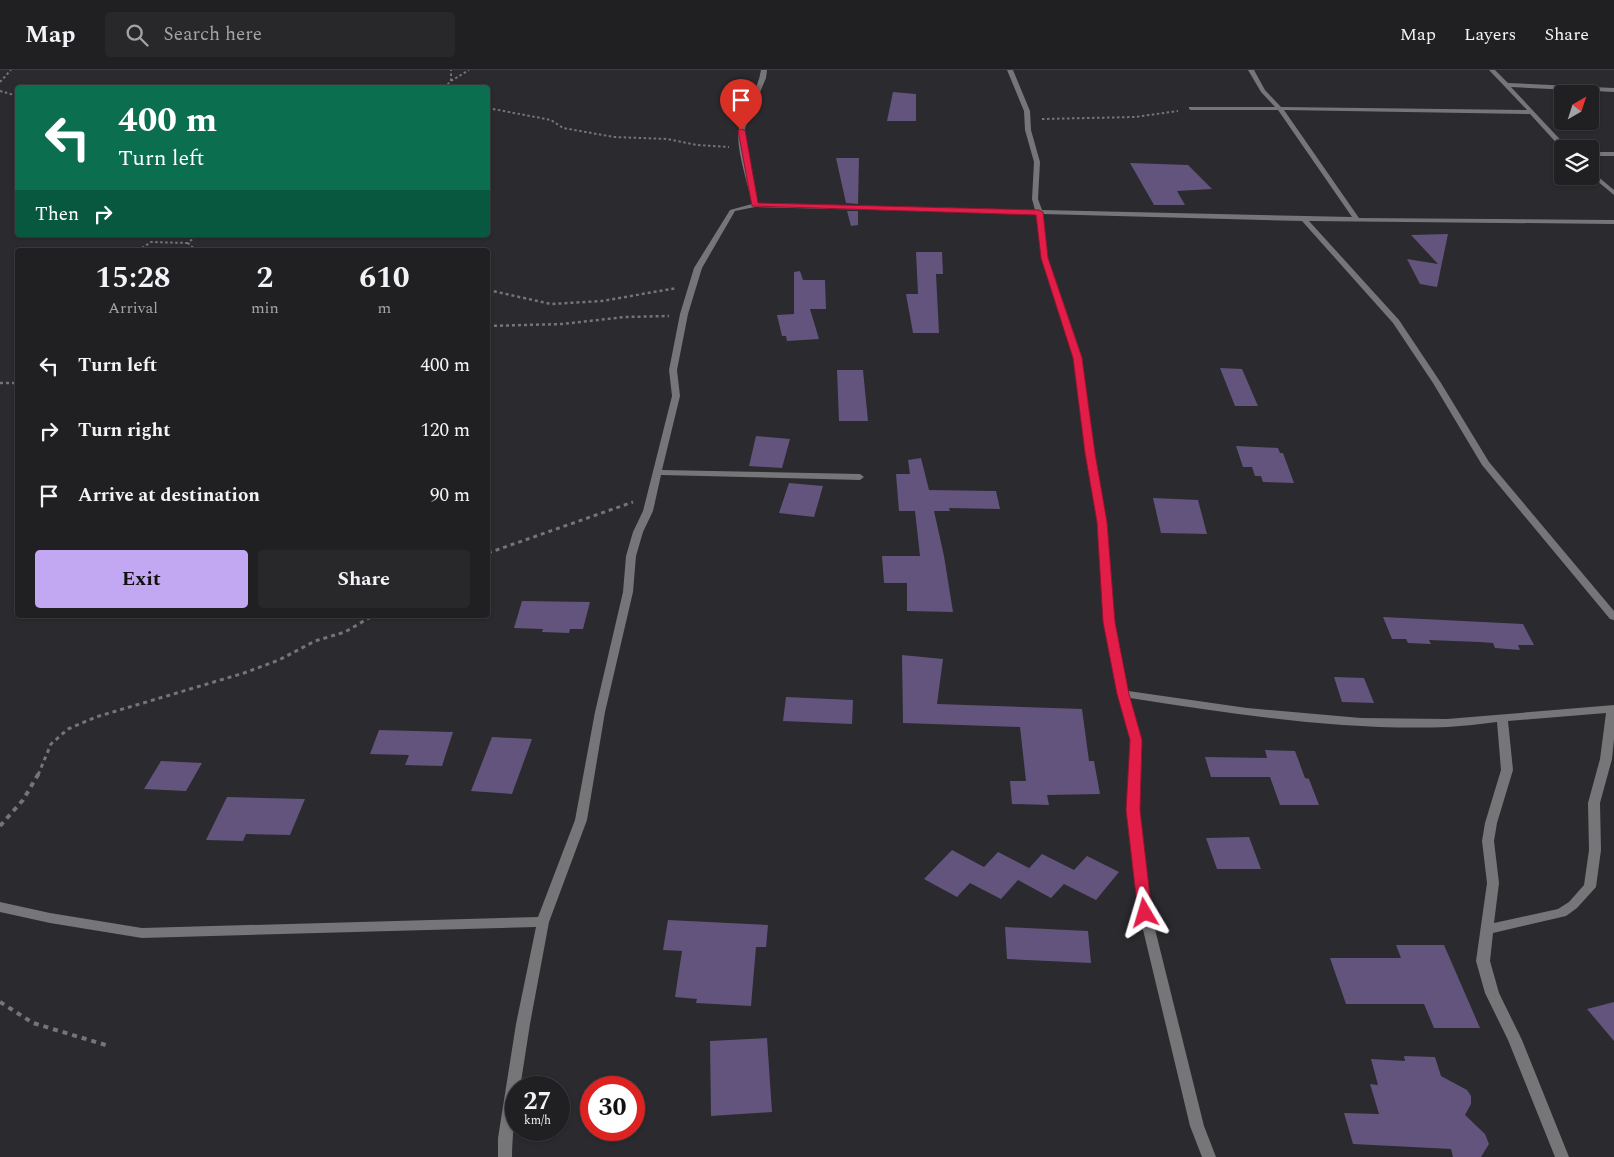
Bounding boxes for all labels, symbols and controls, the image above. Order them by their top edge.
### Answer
search box [105,12,455,57]
text: Map [25,17,75,53]
text: Search here [163,20,262,49]
icon: search [123,21,151,49]
text: Map [1400,21,1436,48]
text: Layers [1464,21,1516,48]
text: Share [1544,21,1589,48]
pin [720,79,762,130]
north arrow [1554,85,1599,130]
map controls [1554,85,1599,185]
icon: arrive [727,86,755,114]
text: 400 m [118,94,217,147]
icon: left [35,105,100,170]
button: layers [1554,140,1599,185]
text: Turn left [118,142,204,175]
text: Then [35,200,79,229]
icon: right [89,200,117,228]
text: 15:28 [95,255,171,301]
text: 2 [256,255,273,301]
text: 610 [359,255,410,301]
text: Arrival [108,296,158,320]
text: min [251,296,279,320]
text: m [378,296,391,320]
text: Turn left [78,351,157,380]
text: 400 m [420,351,470,380]
icon: left [35,352,63,380]
text: Turn right [78,416,171,445]
text: 120 m [420,416,470,445]
icon: right [35,417,63,445]
text: Arrive at destination [78,481,260,510]
text: 90 m [430,481,470,510]
icon: arrive [35,482,63,510]
button: Exit [35,550,248,608]
button: Share [258,550,470,608]
position arrow [1118,886,1170,938]
speed limit sign: 30 [580,1076,645,1141]
text: 27 [523,1083,552,1121]
text: km/h [524,1111,551,1130]

